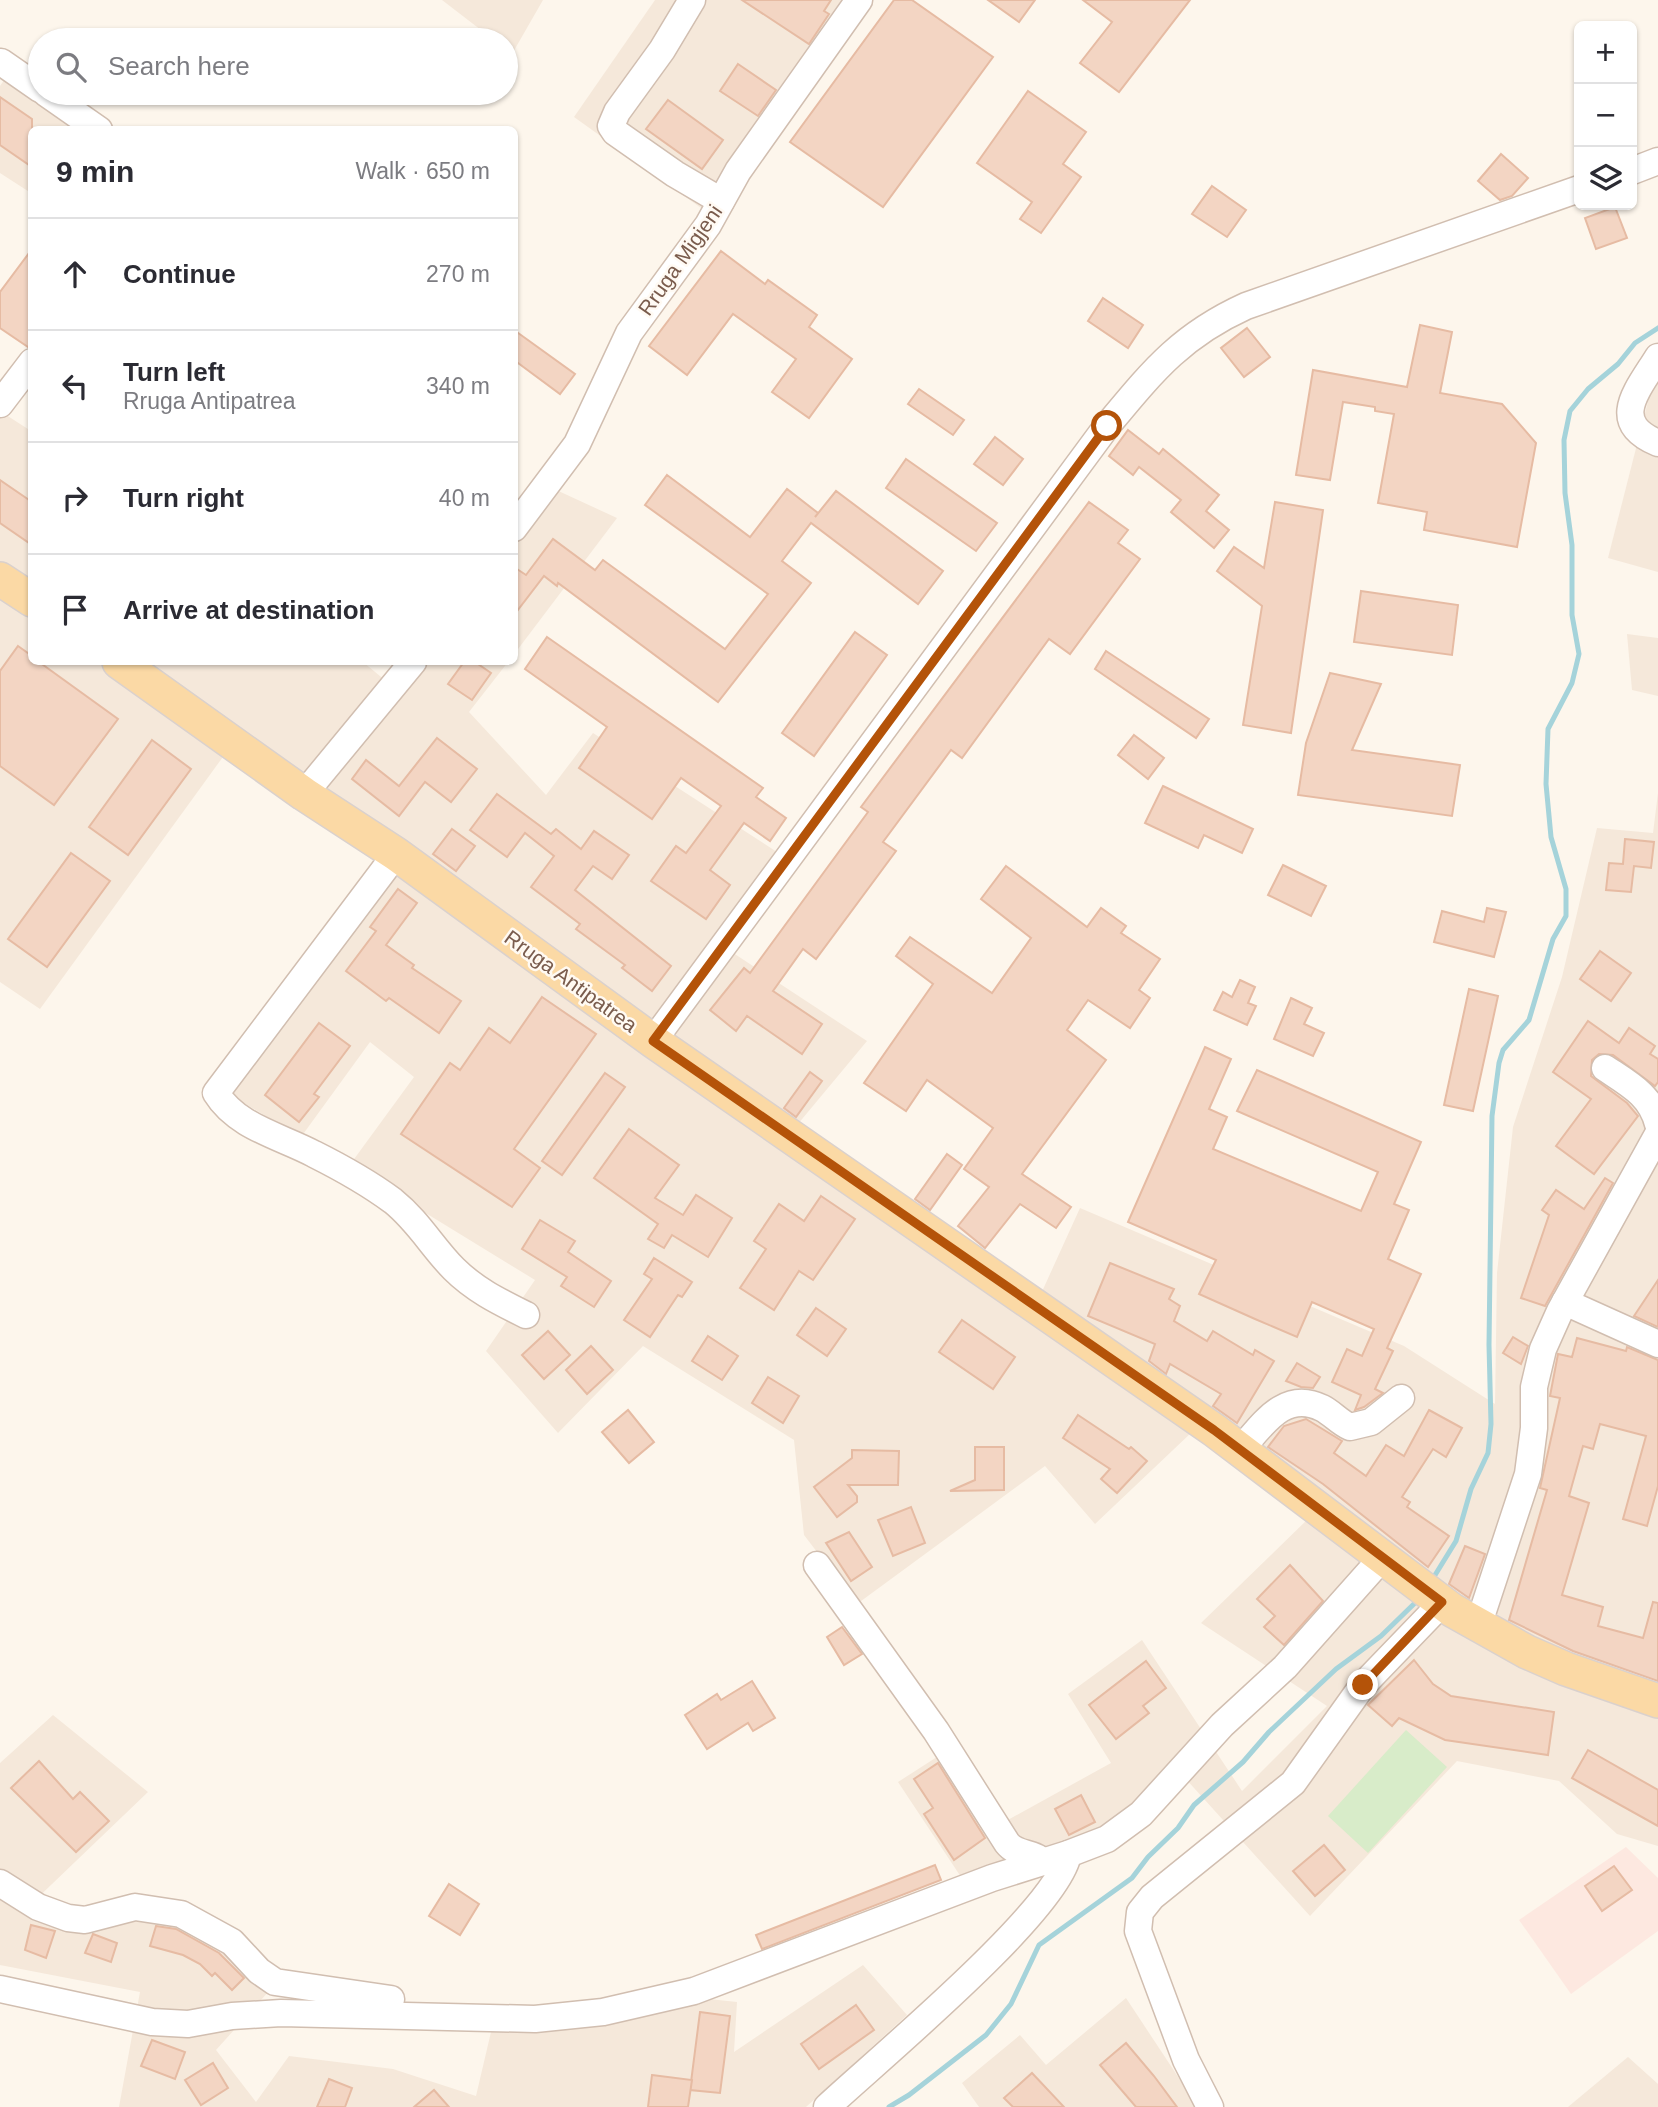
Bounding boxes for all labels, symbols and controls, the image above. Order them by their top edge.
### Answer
map controls [1574,21,1637,210]
button: + [1574,21,1637,84]
search box [28,28,518,105]
icon: search [52,48,90,86]
text: Search here [108,51,250,81]
button: − [1574,84,1637,147]
button: layers [1574,147,1637,210]
text: 9 min [56,155,134,188]
text: Walk · 650 m [355,158,490,184]
street label: Rruga Migjeni [633,200,727,320]
icon: ahead [56,255,94,293]
text: Continue [123,259,236,289]
text: 270 m [426,261,490,287]
text: Turn left [123,357,225,387]
icon: left [56,367,94,405]
text: 340 m [426,373,490,399]
text: Rruga Antipatrea [123,388,296,414]
route start [1091,410,1122,441]
icon: right [56,479,94,517]
text: Turn right [123,483,244,513]
text: 40 m [439,485,490,511]
icon: arrive [56,591,94,629]
text: Arrive at destination [123,595,374,625]
street label: Rruga Antipatrea [500,925,642,1037]
route end [1347,1669,1378,1700]

